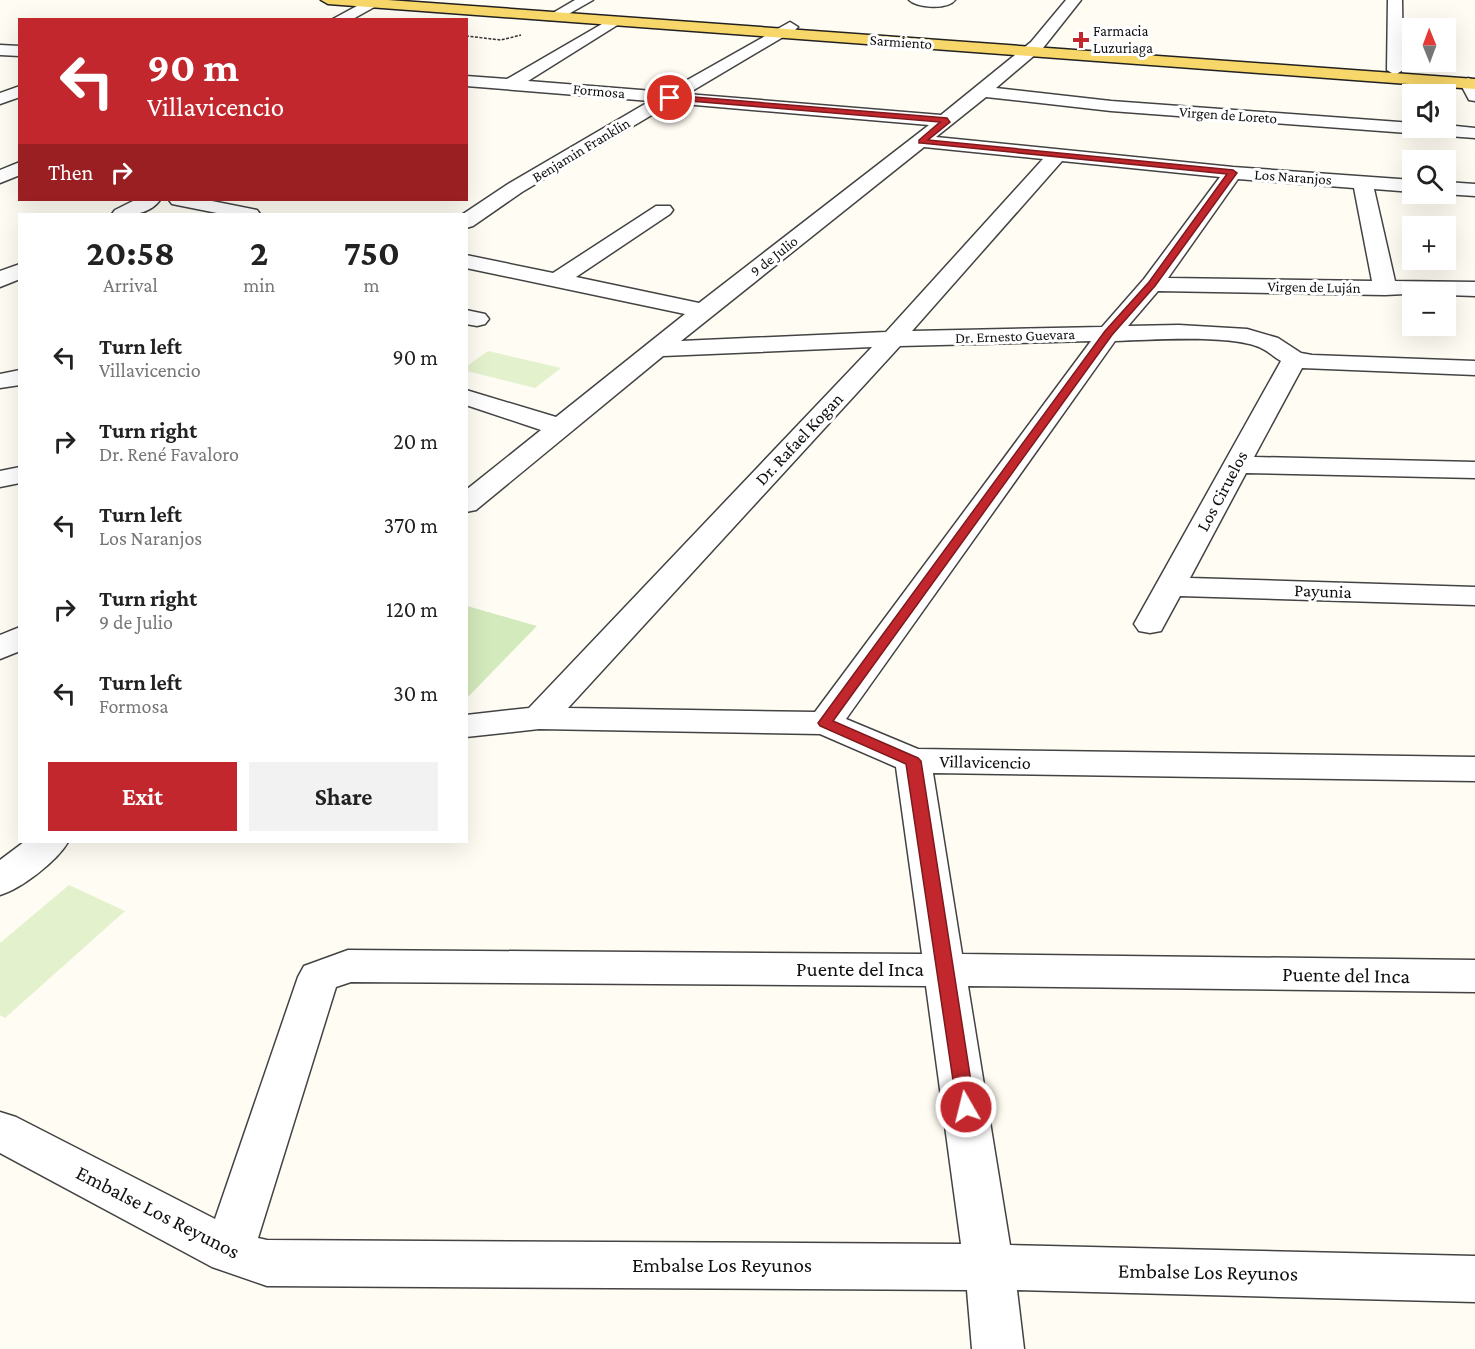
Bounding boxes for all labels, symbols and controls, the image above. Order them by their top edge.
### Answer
north arrow [1402,18,1456,72]
map controls [1402,18,1456,336]
place label: Farmacia Luzuriaga [1093,23,1153,57]
street label: Sarmiento [869,32,933,52]
marker: Farmacia Luzuriaga [1074,33,1088,47]
icon: left [48,42,126,120]
text: 90 m [147,43,239,90]
pin [644,72,695,123]
street label: Formosa [572,81,626,101]
icon: arrive [653,81,686,114]
button: sound [1402,84,1456,138]
text: Villavicencio [147,92,284,122]
street label: Virgen de Loreto [1178,104,1277,127]
street label: Benjamin Franklin [529,115,633,186]
button: search [1402,150,1456,204]
icon: right [105,156,138,189]
text: Then [48,160,93,185]
street label: Los Naranjos [1254,166,1332,189]
button: + [1402,216,1456,270]
text: 20:58 [86,233,175,273]
text: 2 [250,233,268,273]
text: 750 [343,233,400,273]
street label: 9 de Julio [747,233,801,280]
text: Arrival [103,274,158,296]
text: min [243,274,275,296]
text: m [364,274,380,296]
street label: Virgen de Luján [1267,278,1361,297]
button: − [1402,282,1456,336]
street label: Dr. Ernesto Guevara [955,326,1075,346]
text: Turn left [99,334,182,359]
icon: left [48,341,81,374]
text: 90 m [393,345,438,370]
text: Villavicencio [99,359,201,381]
street label: Dr. Rafael Kogan [751,388,847,489]
text: Turn right [99,418,197,443]
icon: right [48,425,81,458]
text: 20 m [393,429,438,454]
text: Dr. René Favaloro [99,443,239,465]
street label: Los Ciruelos [1192,447,1252,535]
text: Turn left [99,502,182,527]
icon: left [48,509,81,542]
text: 370 m [384,513,438,538]
text: Los Naranjos [99,527,202,549]
street label: Payunia [1294,580,1352,602]
text: Turn right [99,586,197,611]
icon: right [48,593,81,626]
text: 120 m [386,597,438,622]
text: 9 de Julio [99,611,173,633]
text: Turn left [99,670,182,695]
icon: left [48,677,81,710]
text: 30 m [393,681,438,706]
text: Formosa [99,695,169,717]
street label: Villavicencio [939,751,1031,773]
button: Exit [48,762,237,831]
button: Share [249,762,438,831]
street label: Puente del Inca [796,957,924,981]
street label: Puente del Inca [1282,962,1410,988]
position arrow [934,1075,998,1139]
street label: Embalse Los Reyunos [72,1160,244,1264]
street label: Embalse Los Reyunos [632,1253,812,1277]
street label: Embalse Los Reyunos [1118,1258,1298,1286]

